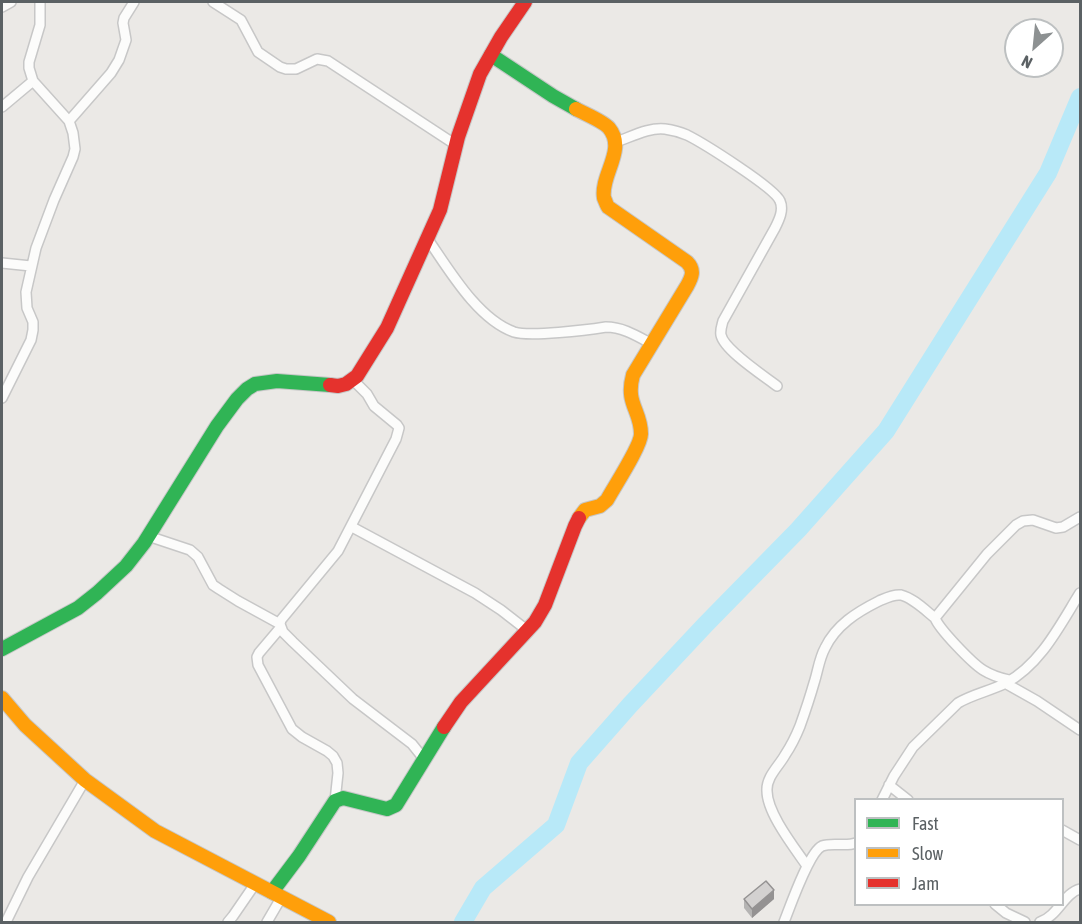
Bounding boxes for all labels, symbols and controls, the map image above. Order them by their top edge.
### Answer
north arrow [1004,18,1064,78]
text: N [1018,52,1035,72]
legend [854,798,1064,906]
text: Fast [912,813,939,834]
text: Slow [912,843,943,864]
text: Jam [912,873,939,894]

